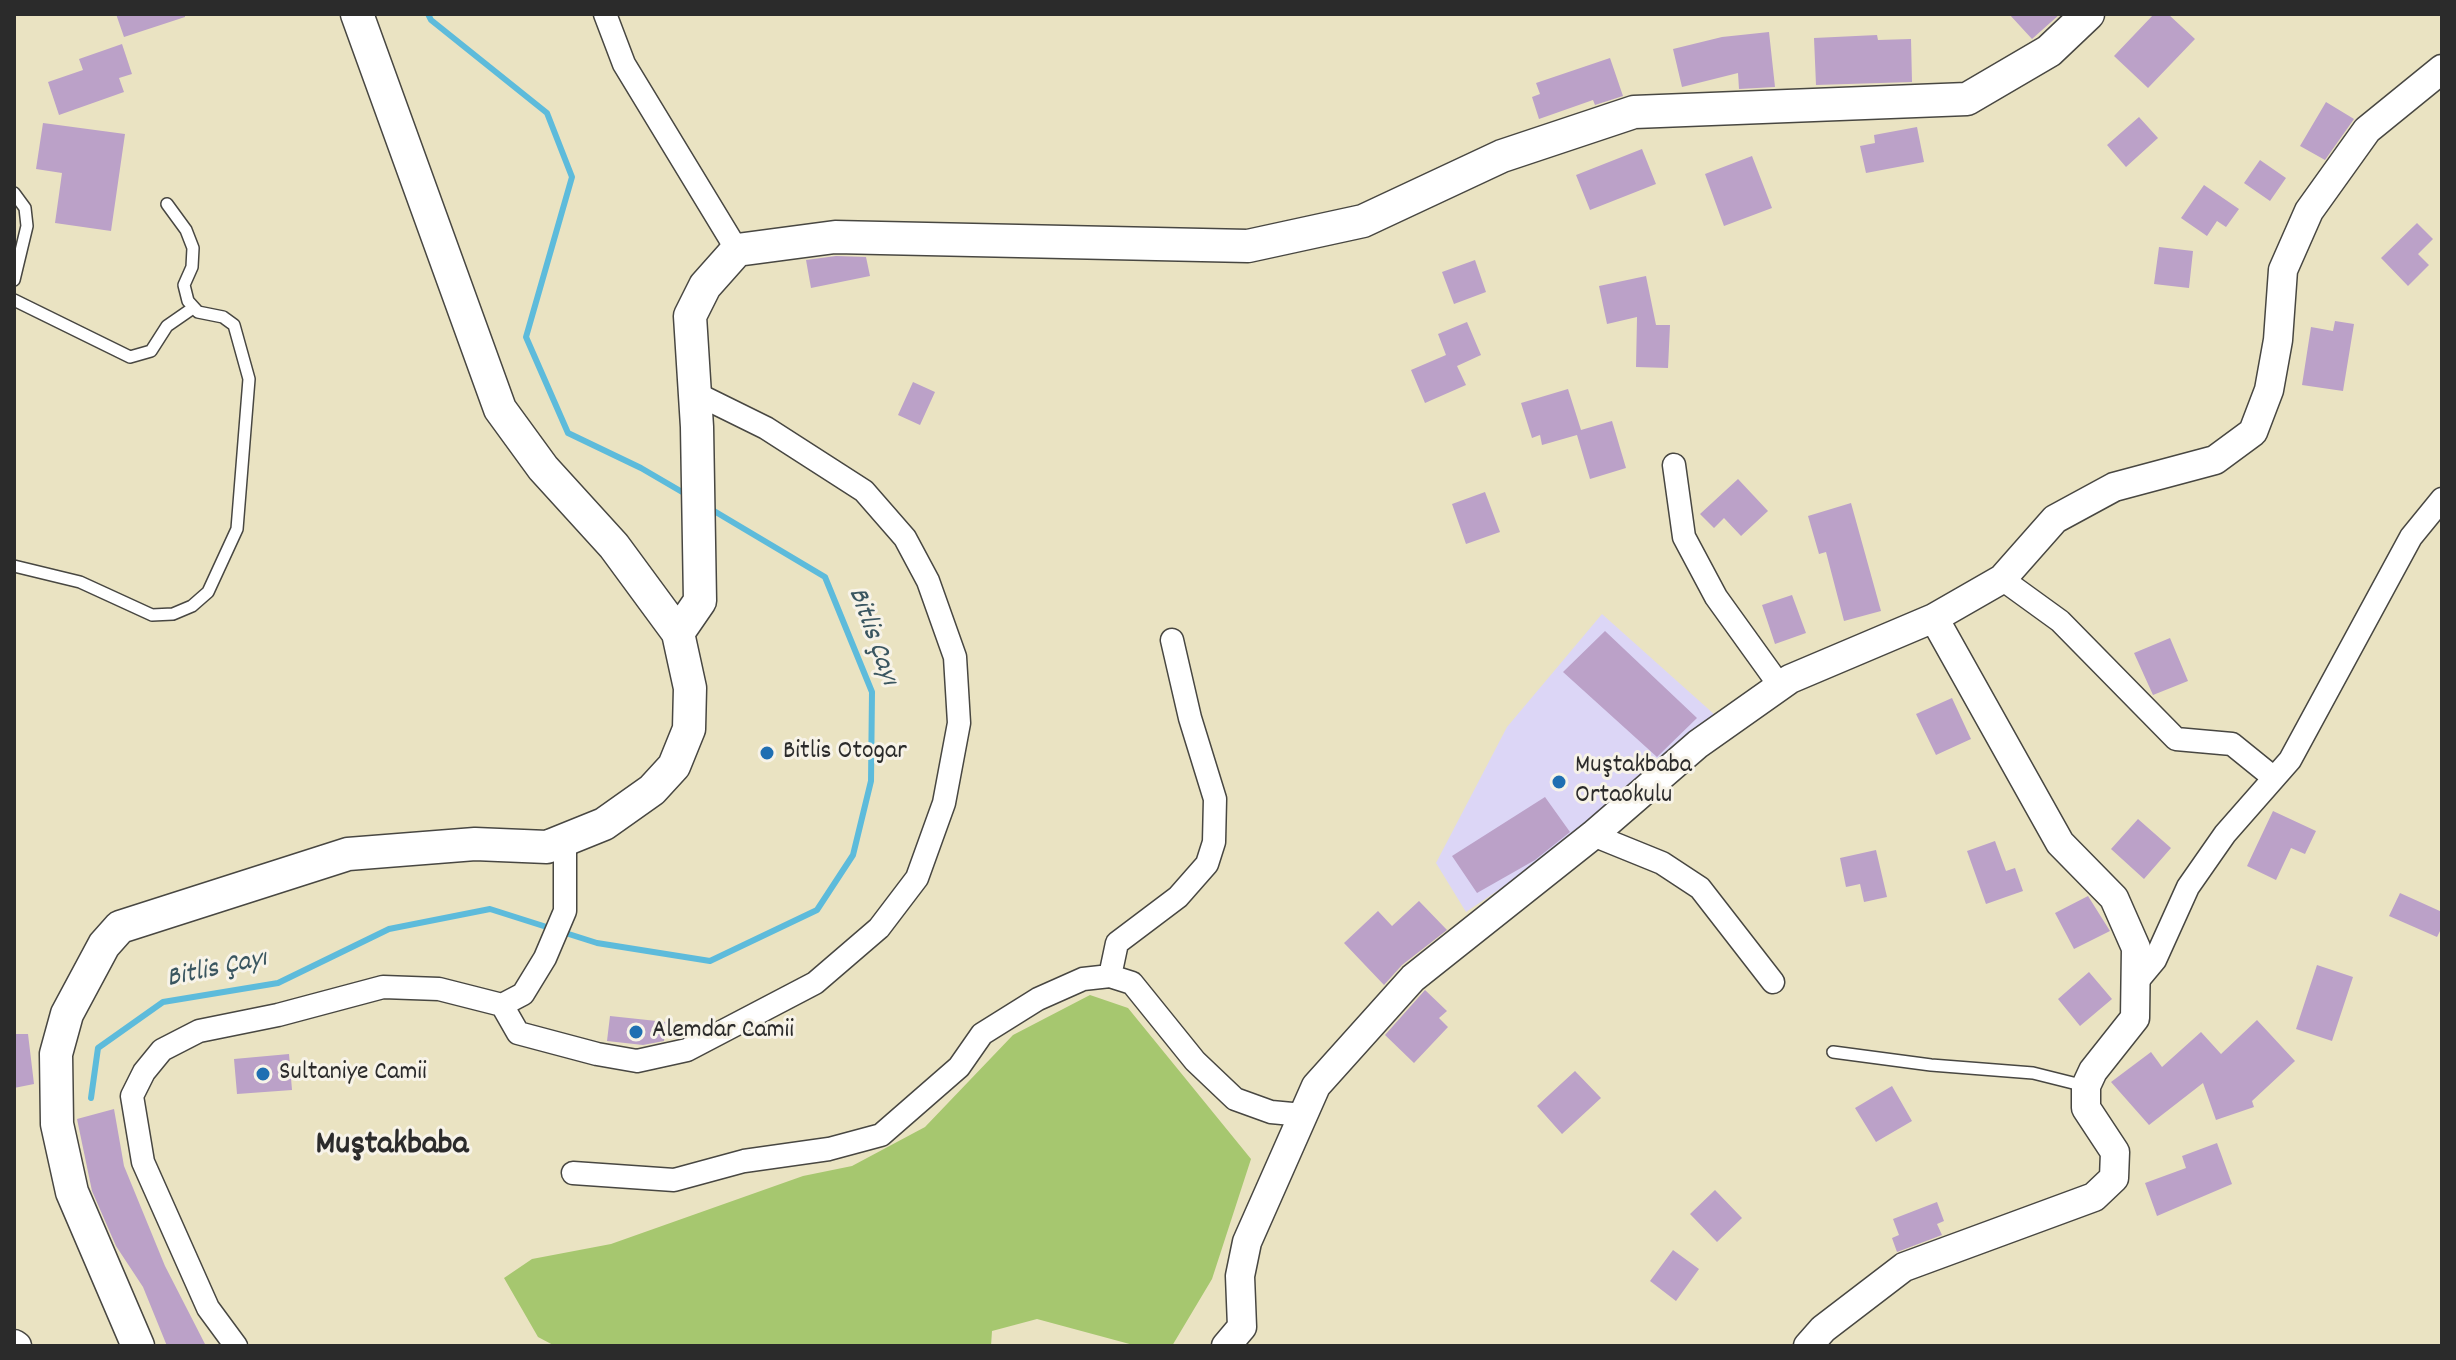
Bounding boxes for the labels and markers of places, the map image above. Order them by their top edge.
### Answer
place label: Bitlis Otogar [783,737,907,769]
marker: Bitlis Otogar [758,744,776,762]
place label: Muştakbaba Ortaokulu [1575,751,1692,812]
marker: Muştakbaba Ortaokulu [1550,773,1568,791]
place label: Alemdar Camii [652,1016,794,1048]
marker: Alemdar Camii [627,1023,645,1041]
place label: Sultaniye Camii [279,1058,427,1090]
marker: Sultaniye Camii [254,1065,272,1083]

